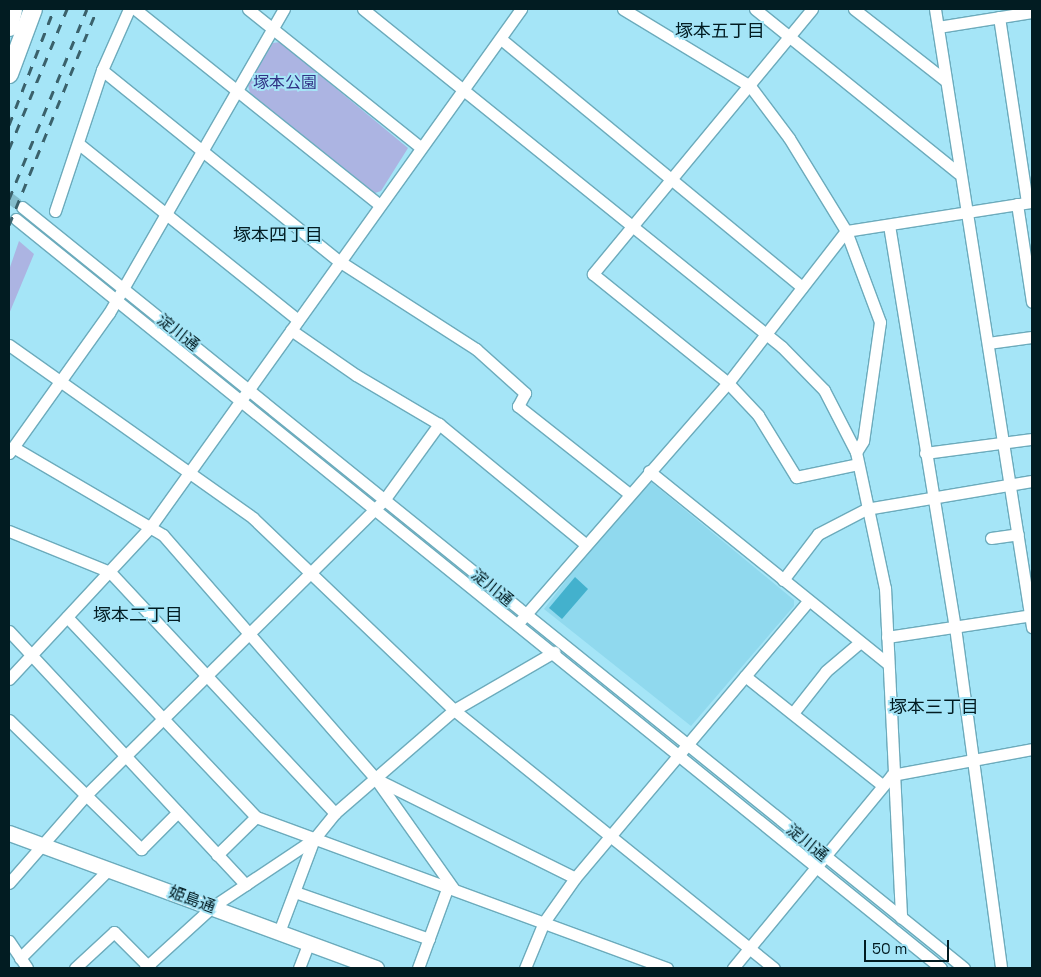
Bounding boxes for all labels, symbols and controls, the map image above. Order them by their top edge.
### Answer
district label: 塚本五丁目 [675,20,765,42]
park label: 塚本公園 [253,73,317,93]
district label: 塚本四丁目 [233,224,323,246]
street label: 淀川通 [153,311,203,355]
street label: 淀川通 [467,565,517,611]
district label: 塚本二丁目 [93,604,183,626]
district label: 塚本三丁目 [889,696,979,718]
street label: 淀川通 [782,820,832,866]
street label: 姫島通 [166,883,218,917]
scale bar [866,930,951,962]
text: 50 m [872,939,907,958]

